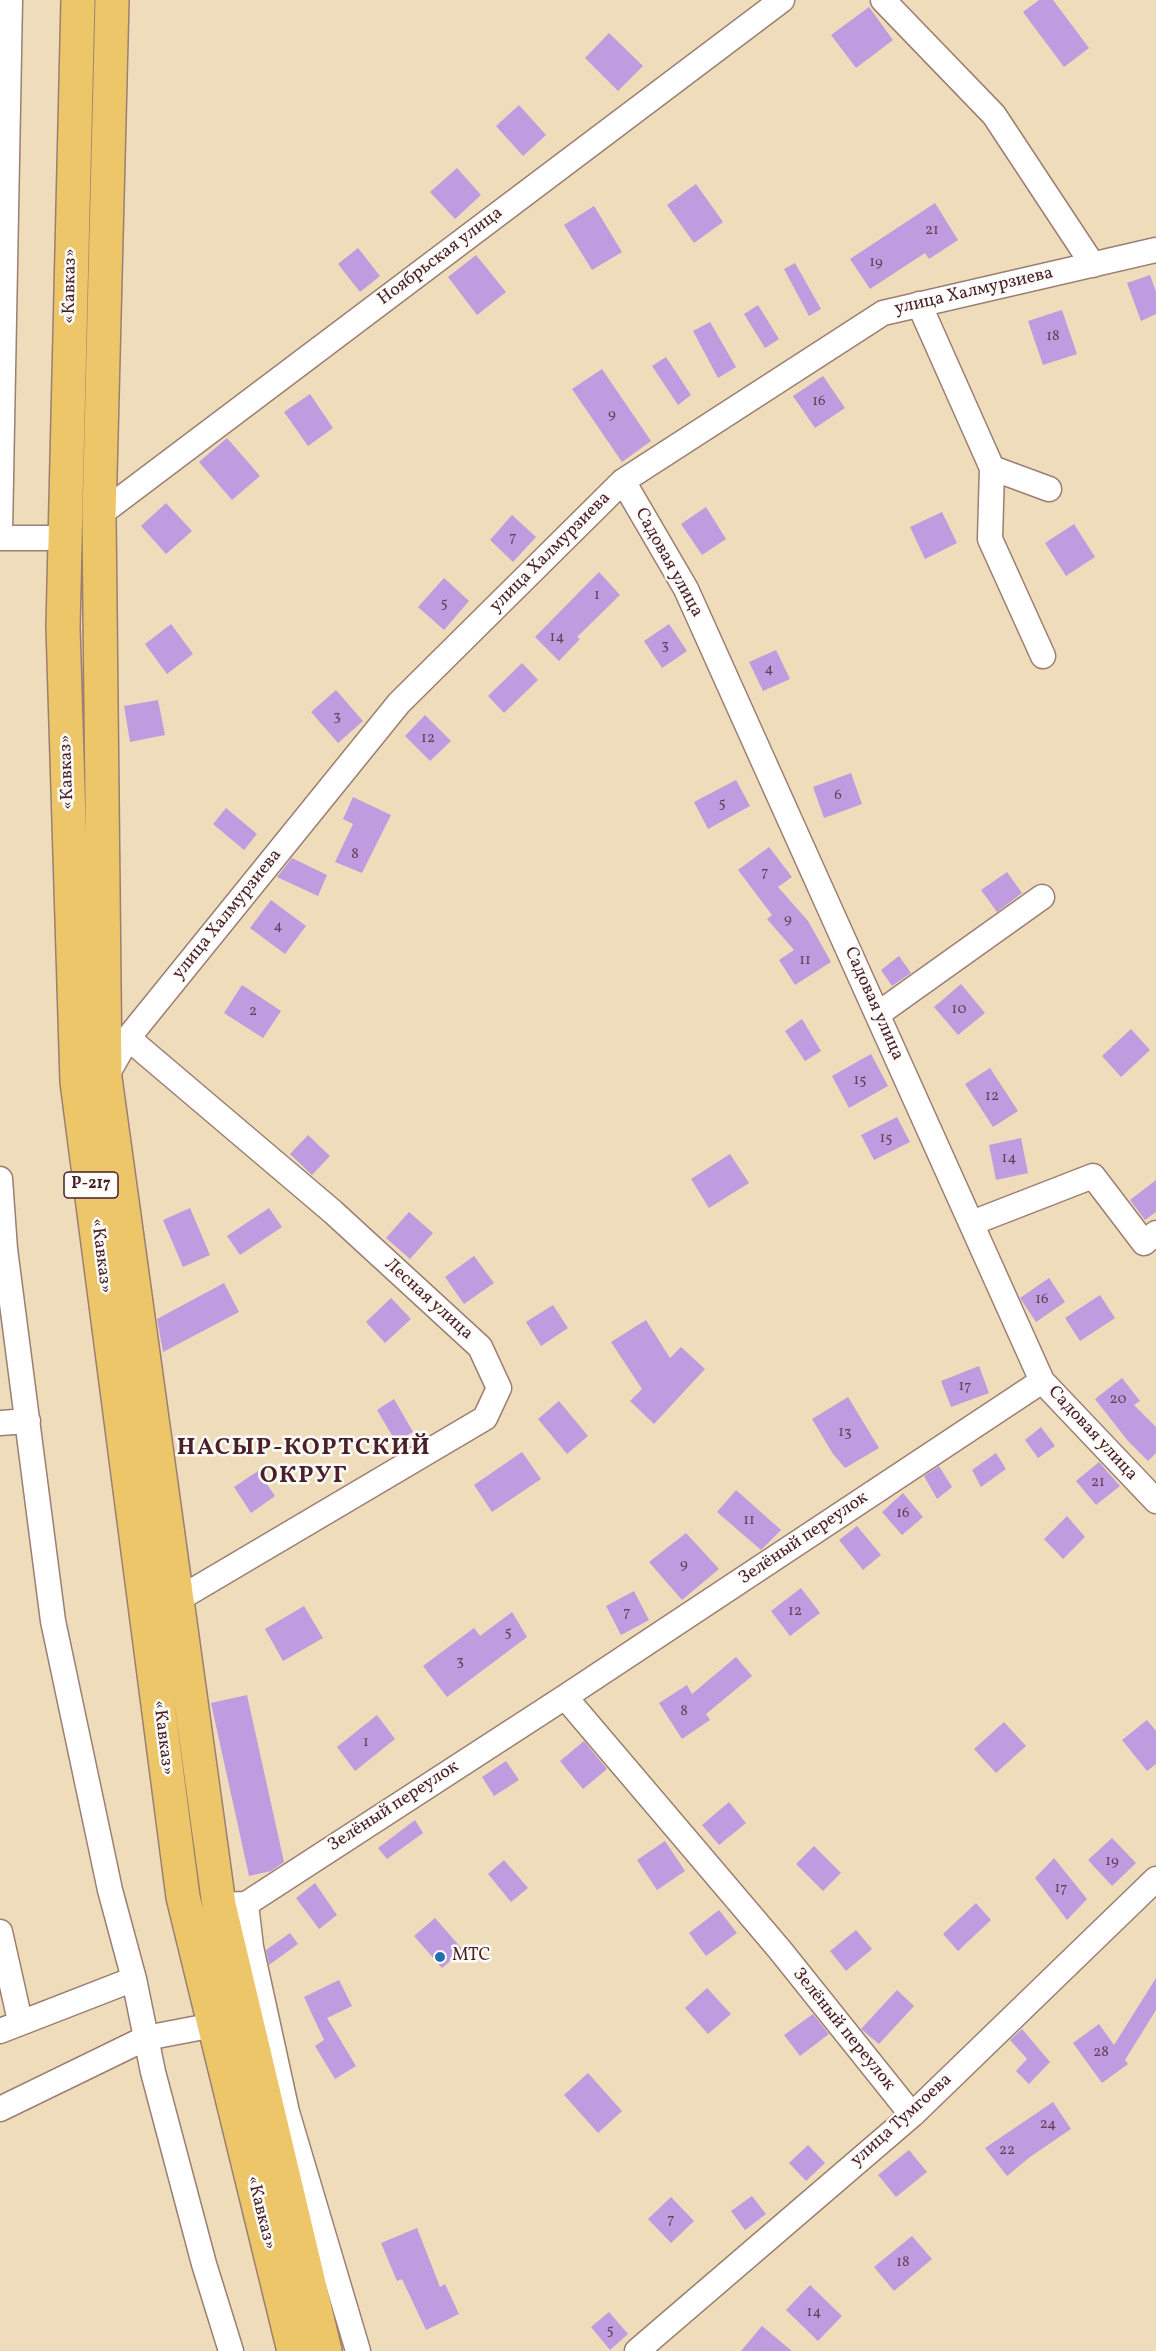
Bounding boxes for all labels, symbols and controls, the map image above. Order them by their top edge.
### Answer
street label: Ноябрьская улица [374,203,508,311]
house number: 21 [925,222,939,240]
street label: «Кавказ» [60,248,82,324]
house number: 19 [869,254,883,272]
street label: улица Халмурзиева [893,263,1055,321]
house number: 18 [1046,328,1060,346]
house number: 16 [812,393,826,411]
house number: 9 [608,406,616,424]
street label: улица Халмурзиева [486,488,616,618]
street label: Садовая улица [629,505,707,621]
house number: 7 [509,529,517,547]
house number: 1 [594,587,600,605]
house number: 5 [440,595,448,613]
house number: 14 [550,629,564,647]
house number: 3 [661,637,669,655]
house number: 4 [765,661,773,679]
house number: 3 [333,708,341,726]
house number: 12 [421,730,435,748]
street label: «Кавказ» [56,734,80,810]
house number: 6 [834,787,842,805]
house number: 5 [718,795,726,813]
street label: улица Халмурзиева [169,845,287,985]
house number: 8 [351,846,359,864]
house number: 7 [761,864,769,882]
house number: 9 [784,911,792,929]
house number: 4 [274,918,282,936]
street label: Садовая улица [838,944,908,1064]
house number: 11 [799,952,811,970]
house number: 10 [952,1001,966,1019]
house number: 2 [249,1003,257,1021]
house number: 15 [853,1072,867,1090]
house number: 12 [985,1088,999,1106]
house number: 15 [879,1130,893,1148]
house number: 14 [1002,1150,1016,1168]
road number: Р-217 [64,1172,118,1198]
street label: «Кавказ» [85,1217,115,1295]
street label: Лесная улица [379,1255,477,1345]
house number: 16 [1035,1291,1049,1309]
house number: 17 [958,1378,972,1396]
street label: Садовая улица [1043,1382,1141,1486]
house number: 20 [1110,1391,1126,1409]
house number: 13 [838,1424,852,1442]
district label: НАСЫР-КОРТСКИЙ ОКРУГ [177,1436,431,1492]
house number: 21 [1091,1474,1105,1492]
street label: Зелёный переулок [735,1488,873,1590]
house number: 16 [896,1505,910,1523]
house number: 11 [743,1512,755,1530]
house number: 9 [680,1556,688,1574]
house number: 12 [788,1603,802,1621]
house number: 7 [623,1604,631,1622]
house number: 5 [504,1624,512,1642]
house number: 3 [456,1653,464,1671]
street label: «Кавказ» [147,1699,177,1777]
house number: 8 [680,1703,688,1721]
house number: 1 [363,1734,369,1752]
street label: Зелёный переулок [325,1757,463,1857]
house number: 19 [1105,1853,1119,1871]
house number: 17 [1054,1880,1068,1898]
place label: МТС [452,1946,490,1968]
marker: МТС [433,1950,447,1964]
street label: Зелёный переулок [787,1964,899,2096]
house number: 28 [1093,2044,1109,2062]
street label: улица Тумгоева [847,2070,957,2172]
house number: 24 [1040,2116,1056,2134]
house number: 22 [999,2142,1015,2160]
street label: «Кавказ» [240,2174,280,2252]
house number: 7 [667,2211,675,2229]
house number: 18 [896,2254,910,2272]
house number: 14 [807,2304,821,2322]
house number: 5 [606,2322,614,2340]

